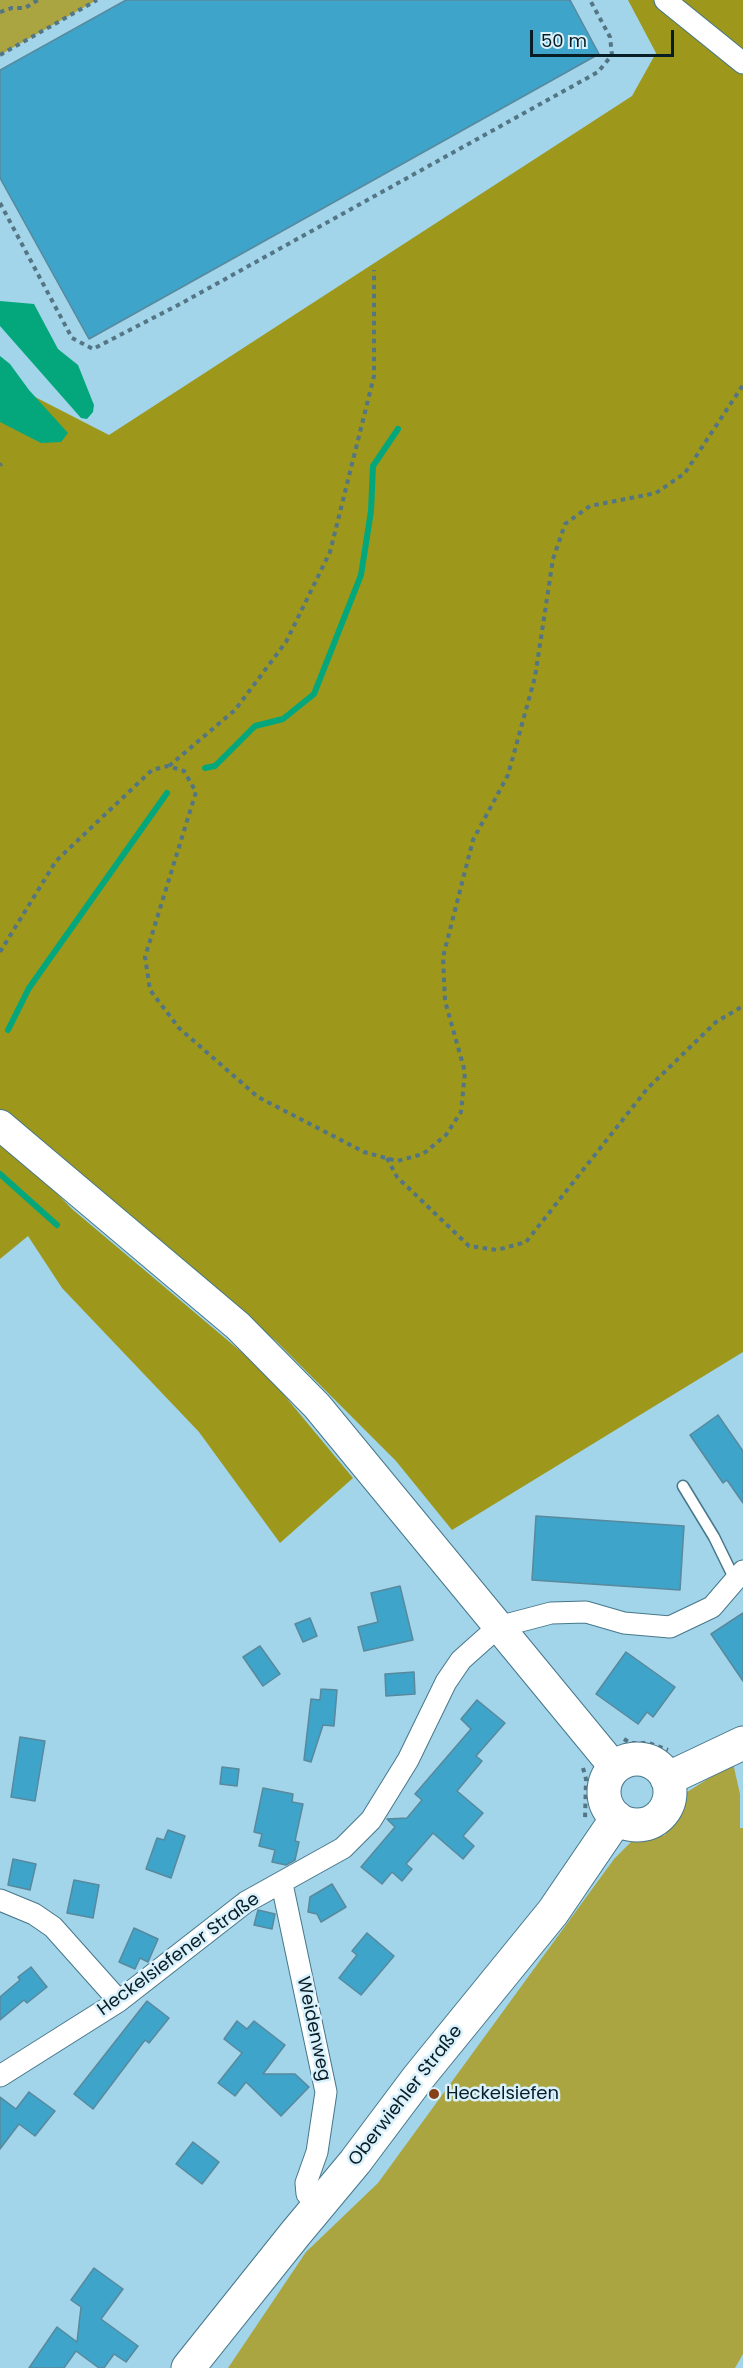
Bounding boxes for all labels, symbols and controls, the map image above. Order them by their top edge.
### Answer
scale bar [533,18,677,56]
text: 50 m [541,28,587,53]
street label: Heckelsiefener Straße [94,1889,264,2021]
street label: Weidenweg [291,1975,335,2083]
street label: Oberwiehler Straße [344,2021,468,2171]
place label: Heckelsiefen [446,2083,559,2105]
marker: Heckelsiefen [427,2087,441,2101]

